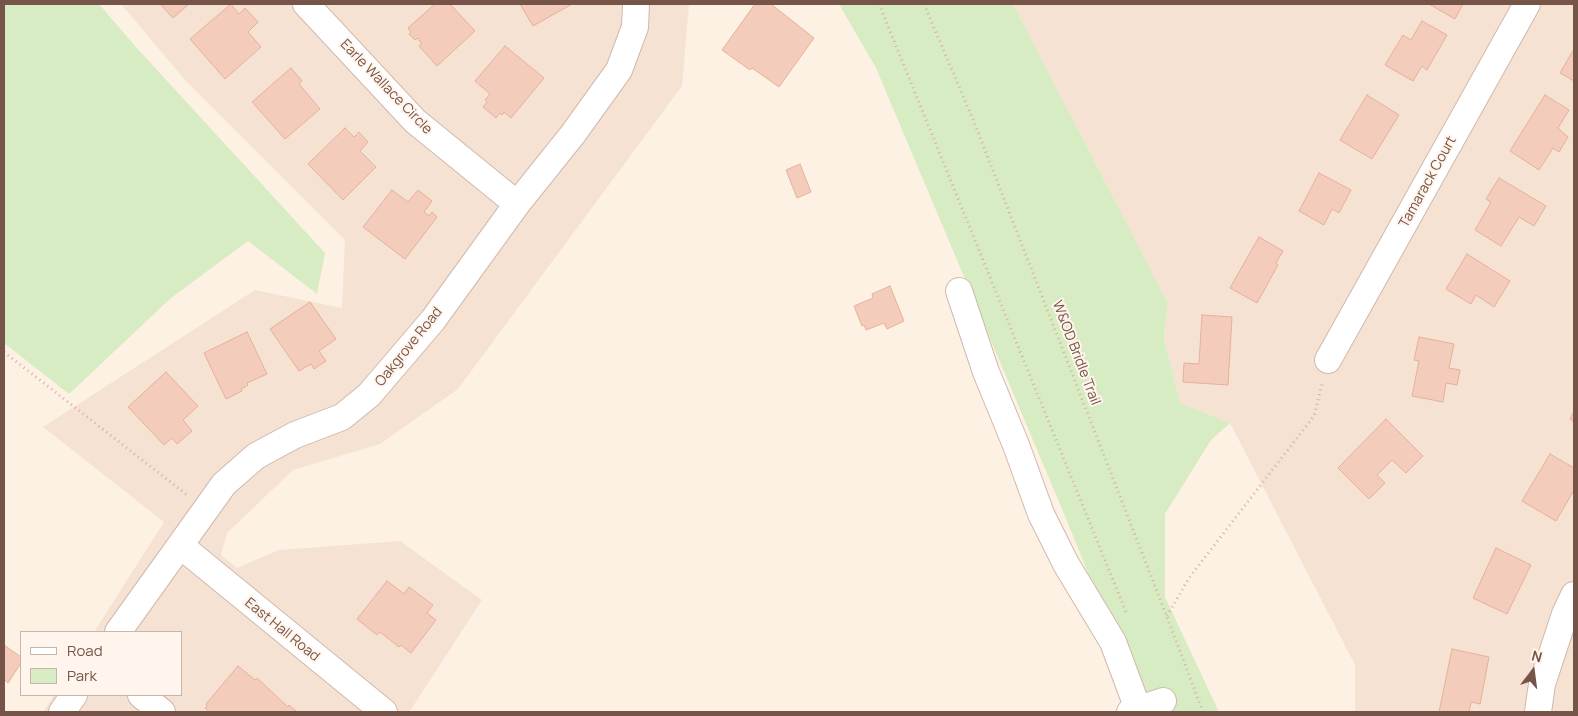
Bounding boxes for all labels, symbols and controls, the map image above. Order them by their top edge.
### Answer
street label: Earle Wallace Circle [336,36,436,138]
street label: Tamarack Court [1396,133,1460,231]
street label: W&OD Bridle Trail [1048,298,1104,408]
street label: Oakgrove Road [372,304,446,390]
street label: East Hall Road [241,595,323,665]
legend [20,631,182,696]
text: Road [67,640,103,661]
north arrow [1508,646,1558,696]
text: N [1530,646,1544,667]
text: Park [67,665,97,686]

